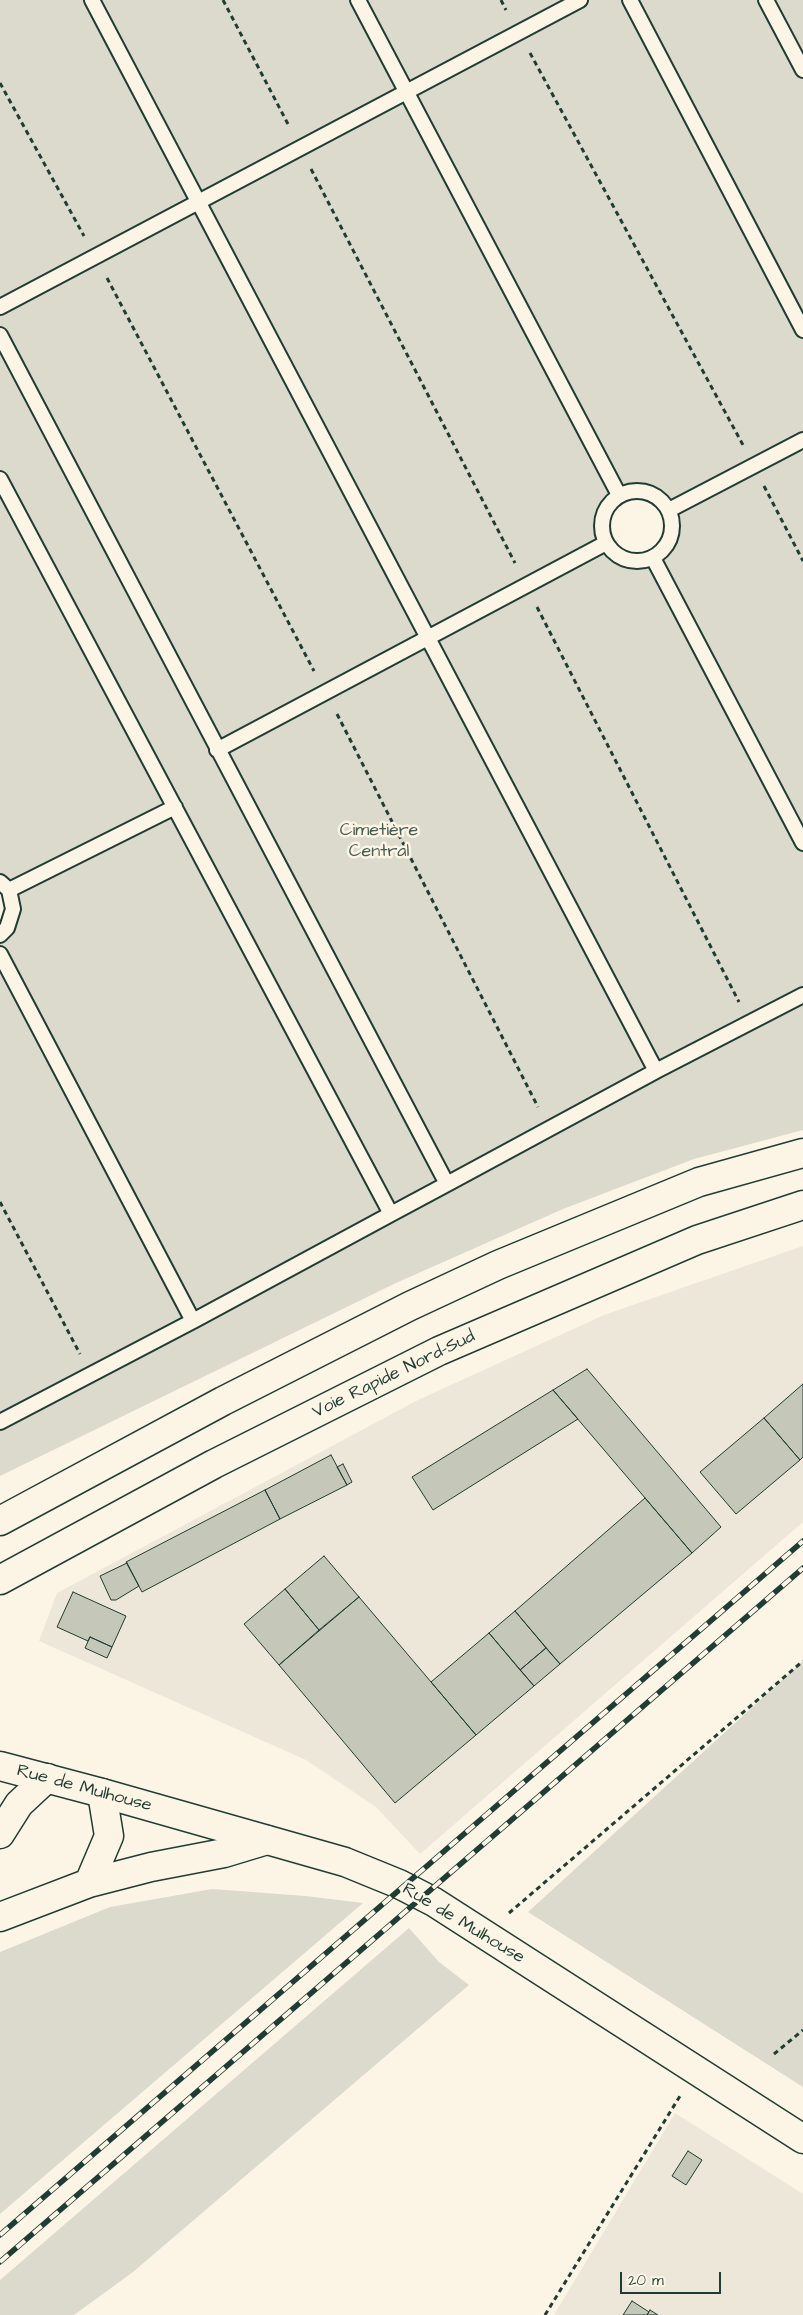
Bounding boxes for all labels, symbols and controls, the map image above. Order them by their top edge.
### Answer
park label: Cimetière Central [340,820,418,862]
street label: Voie Rapide Nord-Sud [309,1326,479,1424]
street label: Rue de Mulhouse [14,1761,154,1817]
street label: Rue de Mulhouse [398,1879,528,1969]
scale bar [623,2262,724,2294]
text: 20 m [628,2270,664,2291]

